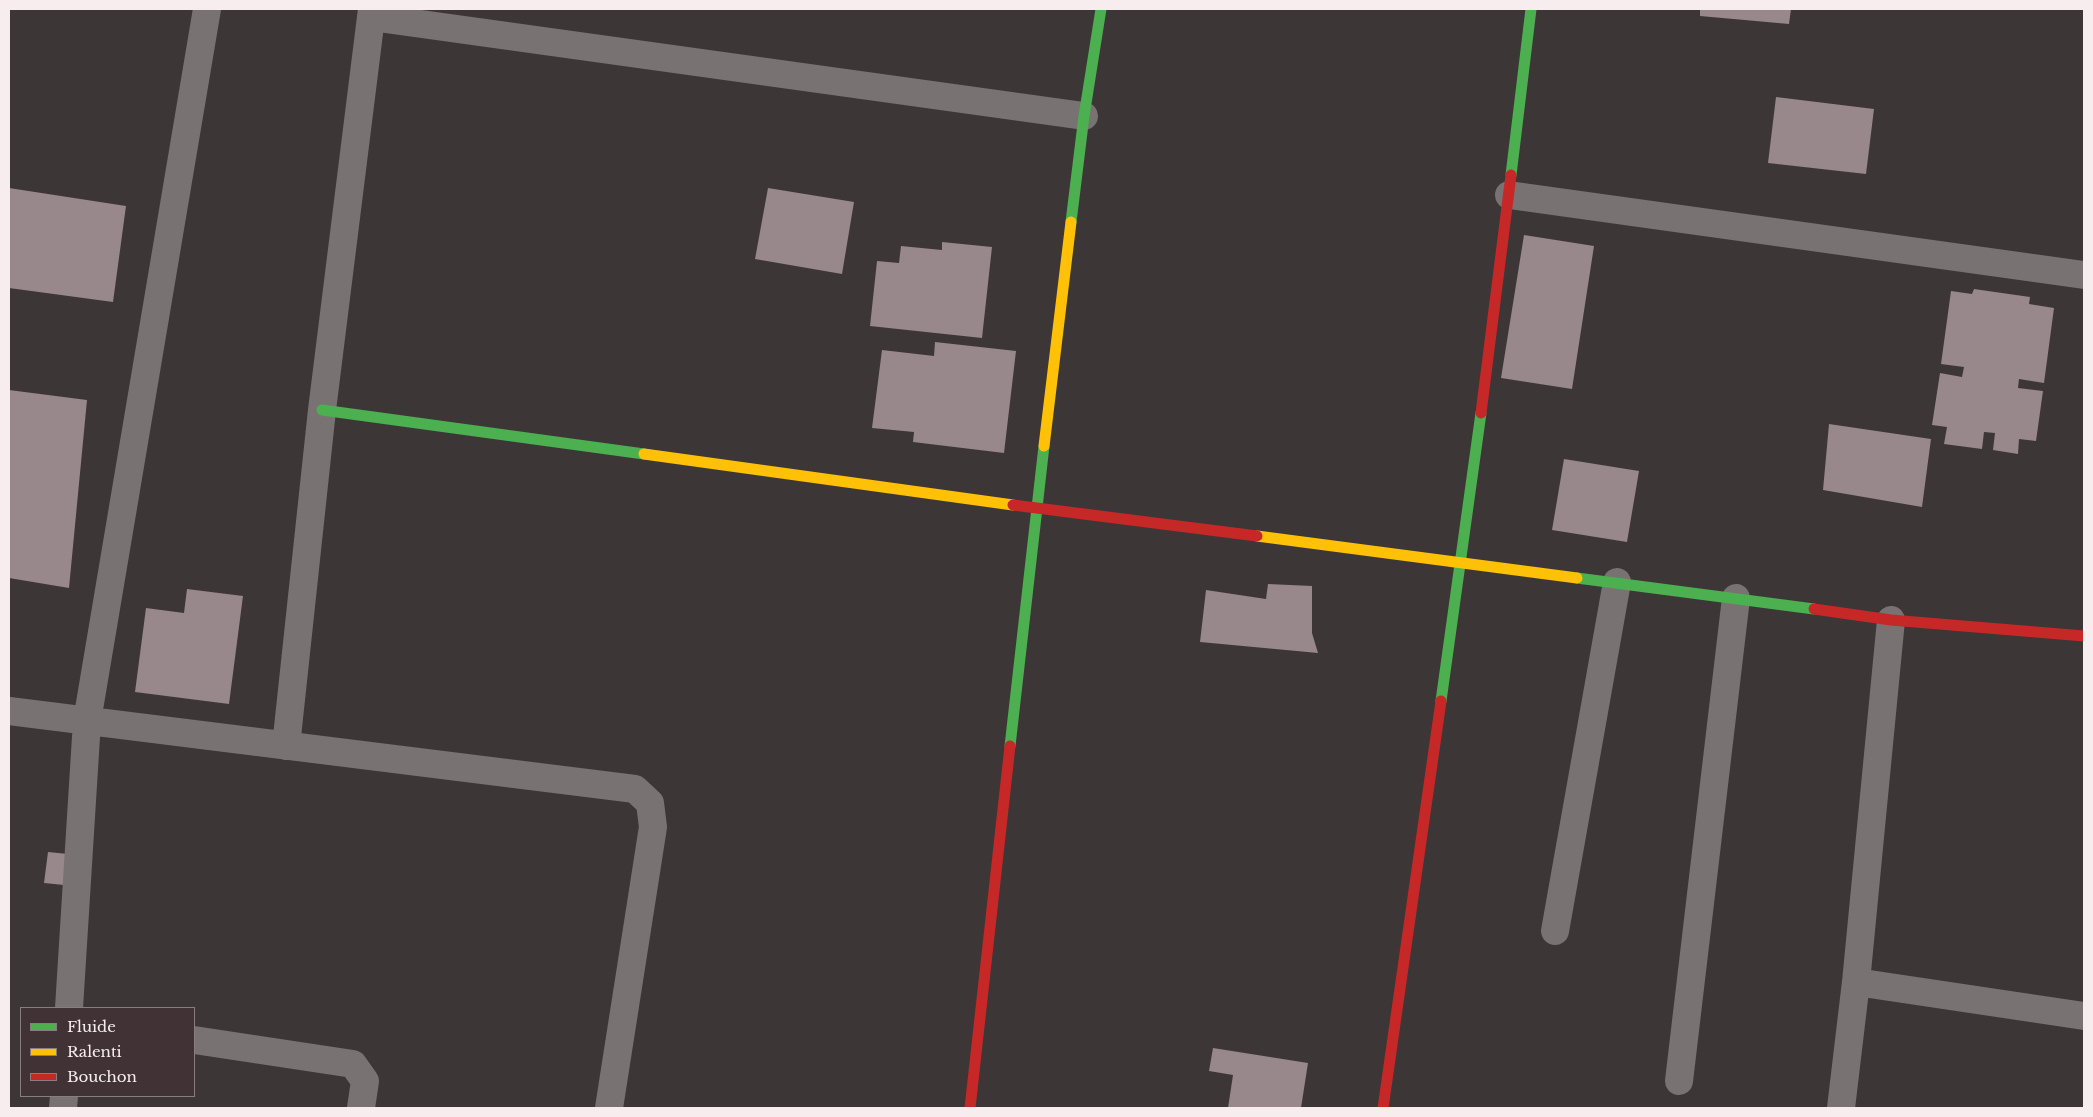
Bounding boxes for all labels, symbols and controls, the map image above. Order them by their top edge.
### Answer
legend [20,1007,195,1097]
text: Fluide [67,1017,116,1036]
text: Ralenti [67,1042,122,1061]
text: Bouchon [67,1067,137,1086]

